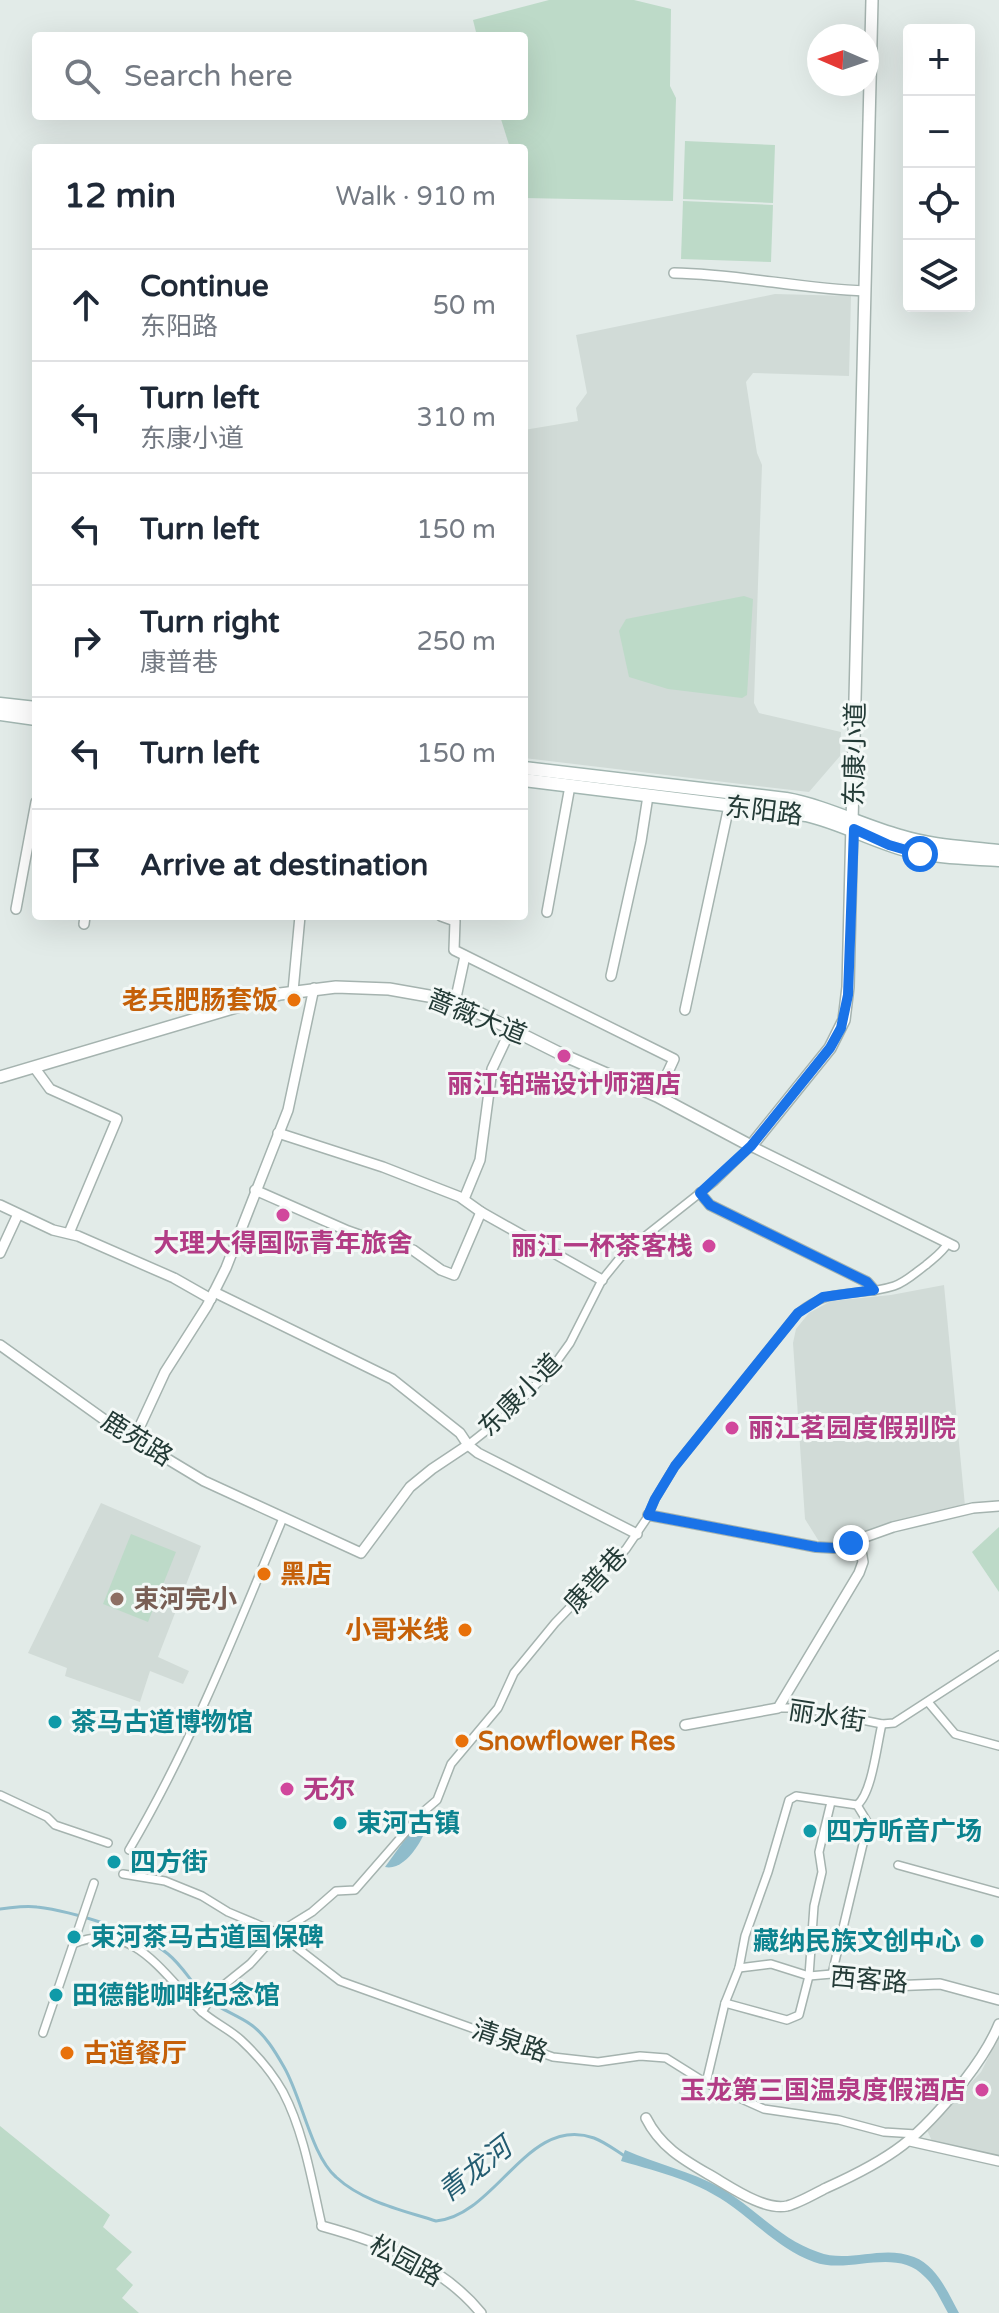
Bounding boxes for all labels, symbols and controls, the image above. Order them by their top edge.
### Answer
north arrow [807,24,879,96]
map controls [903,24,975,312]
button: + [903,24,975,96]
search box [32,32,528,120]
icon: search [60,54,104,98]
text: Search here [124,58,293,95]
button: − [903,96,975,168]
button: locate [903,168,975,240]
text: 12 min [64,176,176,217]
text: Walk · 910 m [336,181,496,212]
button: layers [903,240,975,312]
text: Continue [140,268,269,305]
icon: ahead [64,283,108,327]
text: 50 m [433,290,496,321]
text: 东阳路 [140,311,218,342]
text: Turn left [140,380,259,417]
icon: left [64,395,108,439]
text: 310 m [416,402,496,433]
text: 东康小道 [140,423,244,454]
icon: left [64,507,108,551]
text: Turn left [140,511,259,548]
text: 150 m [416,514,496,545]
text: Turn right [140,604,280,641]
icon: right [64,619,108,663]
text: 250 m [416,626,496,657]
text: 康普巷 [140,647,218,678]
street label: 东康小道 [839,702,871,806]
icon: left [64,731,108,775]
text: Turn left [140,735,259,772]
text: 150 m [416,738,496,769]
street label: 东阳路 [723,791,805,831]
route start [902,836,938,872]
icon: arrive [64,843,108,887]
text: Arrive at destination [140,847,428,884]
street label: 蔷薇大道 [423,983,531,1051]
place label: 老兵肥肠套饭 [122,985,278,1016]
marker: 老兵肥肠套饭 [285,991,303,1009]
marker: 丽江铂瑞设计师酒店 [555,1047,573,1065]
place label: 丽江铂瑞设计师酒店 [447,1069,681,1100]
marker: 大理大得国际青年旅舍 [274,1206,292,1224]
place label: 大理大得国际青年旅舍 [153,1228,413,1259]
place label: 丽江一杯茶客栈 [511,1231,693,1262]
marker: 丽江一杯茶客栈 [700,1237,718,1255]
street label: 东康小道 [472,1347,568,1443]
street label: 鹿苑路 [96,1405,178,1473]
place label: 丽江茗园度假别院 [748,1413,956,1444]
marker: 丽江茗园度假别院 [723,1419,741,1437]
route end [833,1525,869,1561]
street label: 康普巷 [558,1541,634,1619]
place label: 黑店 [280,1559,332,1590]
marker: 黑店 [255,1565,273,1583]
place label: 束河完小 [133,1584,237,1615]
marker: 束河完小 [108,1590,126,1608]
place label: 小哥米线 [345,1615,449,1646]
marker: 小哥米线 [456,1621,474,1639]
street label: 丽水街 [786,1695,868,1737]
place label: 茶马古道博物馆 [71,1707,253,1738]
marker: 茶马古道博物馆 [46,1713,64,1731]
place label: Snowflower Res [478,1726,676,1757]
marker: Snowflower Res [453,1732,471,1750]
place label: 无尔 [303,1774,355,1805]
marker: 无尔 [278,1780,296,1798]
place label: 束河古镇 [356,1808,460,1839]
marker: 束河古镇 [331,1814,349,1832]
place label: 四方听音广场 [826,1816,982,1847]
marker: 四方听音广场 [801,1822,819,1840]
place label: 四方街 [130,1847,208,1878]
marker: 四方街 [105,1853,123,1871]
place label: 束河茶马古道国保碑 [90,1922,324,1953]
place label: 藏纳民族文创中心 [753,1926,961,1957]
marker: 束河茶马古道国保碑 [65,1928,83,1946]
marker: 藏纳民族文创中心 [968,1932,986,1950]
street label: 西客路 [829,1961,909,1999]
place label: 田德能咖啡纪念馆 [72,1980,280,2011]
marker: 田德能咖啡纪念馆 [47,1986,65,2004]
street label: 清泉路 [468,2014,552,2068]
place label: 古道餐厅 [83,2038,187,2069]
marker: 古道餐厅 [58,2044,76,2062]
place label: 玉龙第三国温泉度假酒店 [680,2075,966,2106]
marker: 玉龙第三国温泉度假酒店 [973,2081,991,2099]
water label: 青龙河 [431,2128,522,2209]
street label: 松园路 [364,2229,448,2293]

